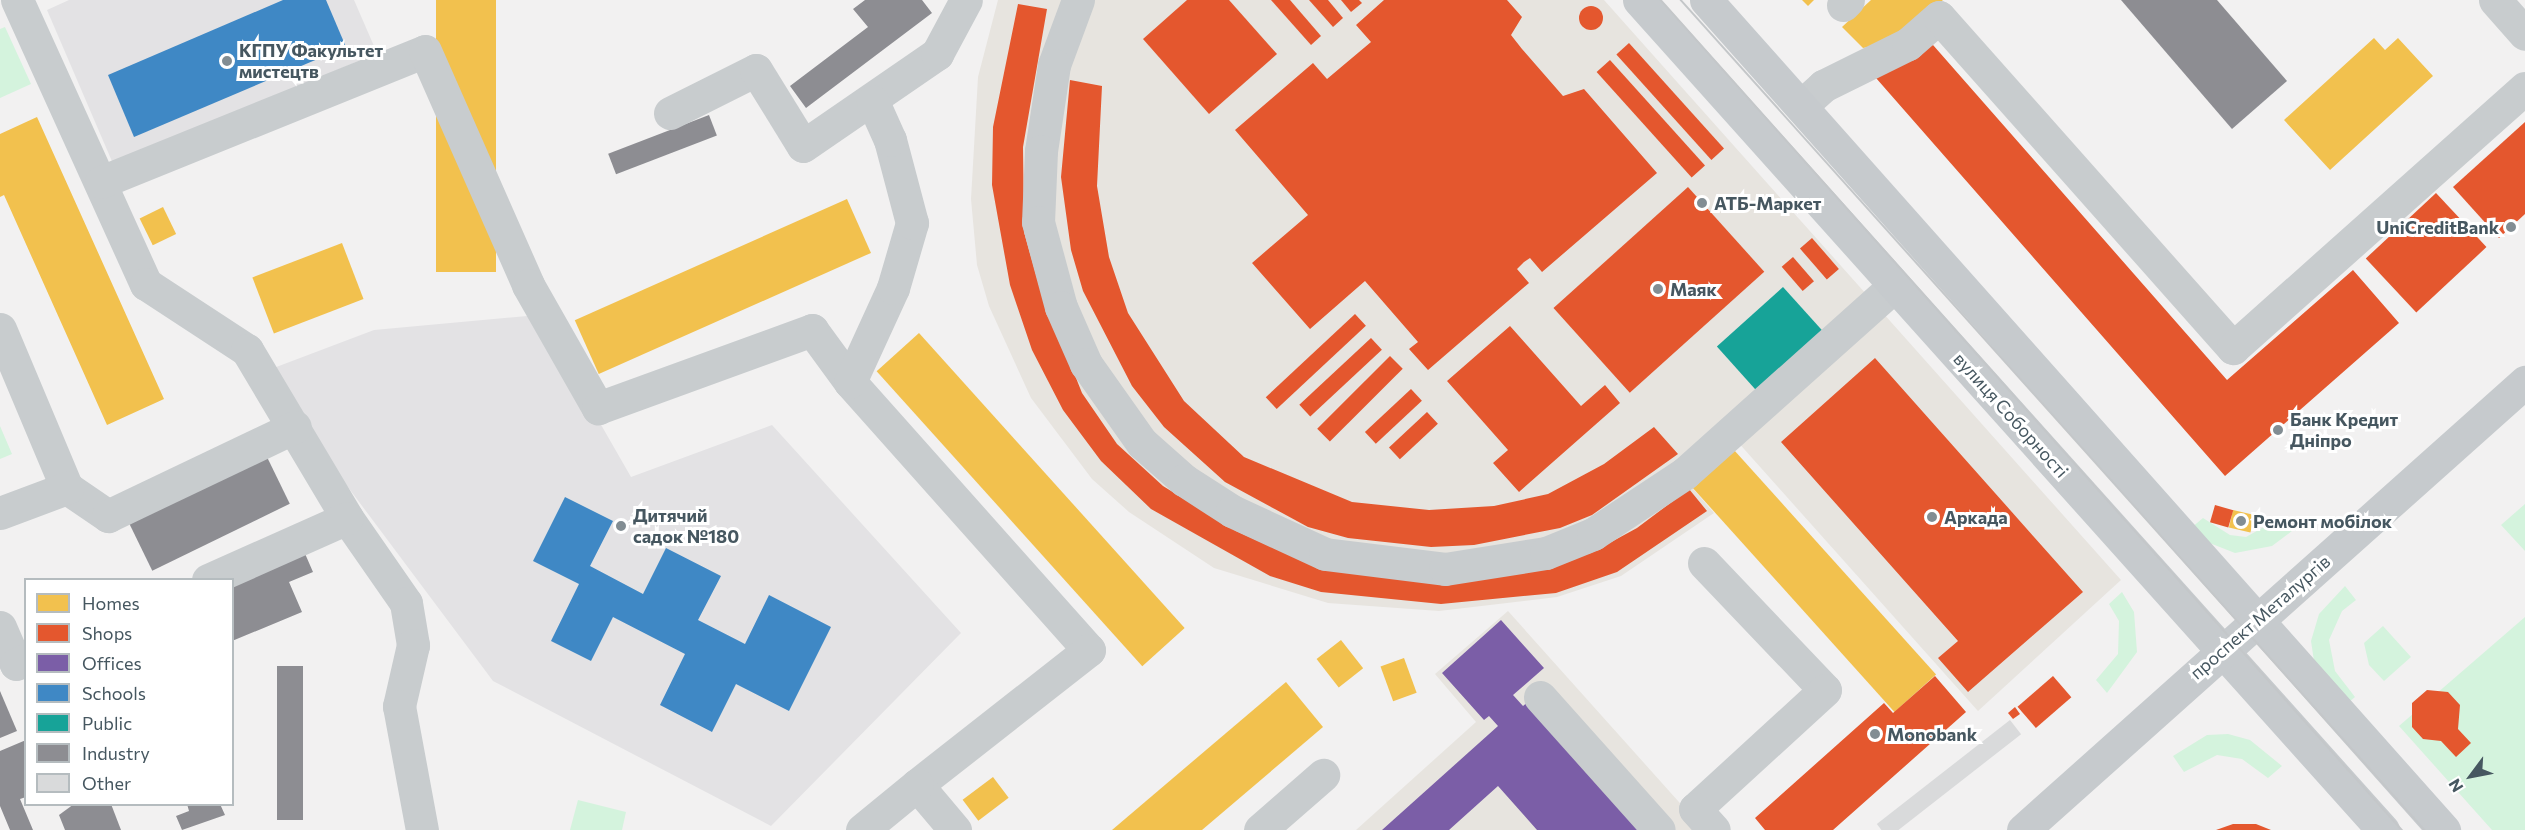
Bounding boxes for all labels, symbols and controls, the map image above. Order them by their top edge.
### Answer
place label: КГПУ Факультет мистецтв [239,40,383,82]
marker: КГПУ Факультет мистецтв [220,54,234,68]
place label: АТБ-Маркет [1714,192,1821,214]
marker: АТБ-Маркет [1695,196,1709,210]
place label: UniCreditBank [2376,216,2499,238]
marker: UniCreditBank [2504,220,2518,234]
place label: Маяк [1670,278,1717,300]
marker: Маяк [1651,282,1665,296]
street label: вулиця Соборності [1949,348,2073,482]
place label: Банк Кредит Дніпро [2290,409,2398,452]
marker: Банк Кредит Дніпро [2271,423,2285,437]
place label: Дитячий садок №180 [633,505,739,548]
place label: Аркада [1944,506,2008,528]
marker: Аркада [1925,510,1939,524]
place label: Ремонт мобілок [2253,510,2392,532]
marker: Ремонт мобілок [2234,514,2248,528]
marker: Дитячий садок №180 [614,519,628,533]
street label: проспект Металургів [2186,550,2334,684]
legend [24,578,234,806]
text: Homes [82,592,140,614]
text: Shops [82,622,132,644]
text: Offices [82,652,142,674]
text: Schools [82,682,146,704]
text: Public [82,712,132,734]
place label: Monobank [1887,723,1977,745]
marker: Monobank [1868,727,1882,741]
text: Industry [82,742,150,764]
north arrow [2441,746,2501,806]
text: Other [82,772,131,794]
text: N [2444,776,2467,796]

